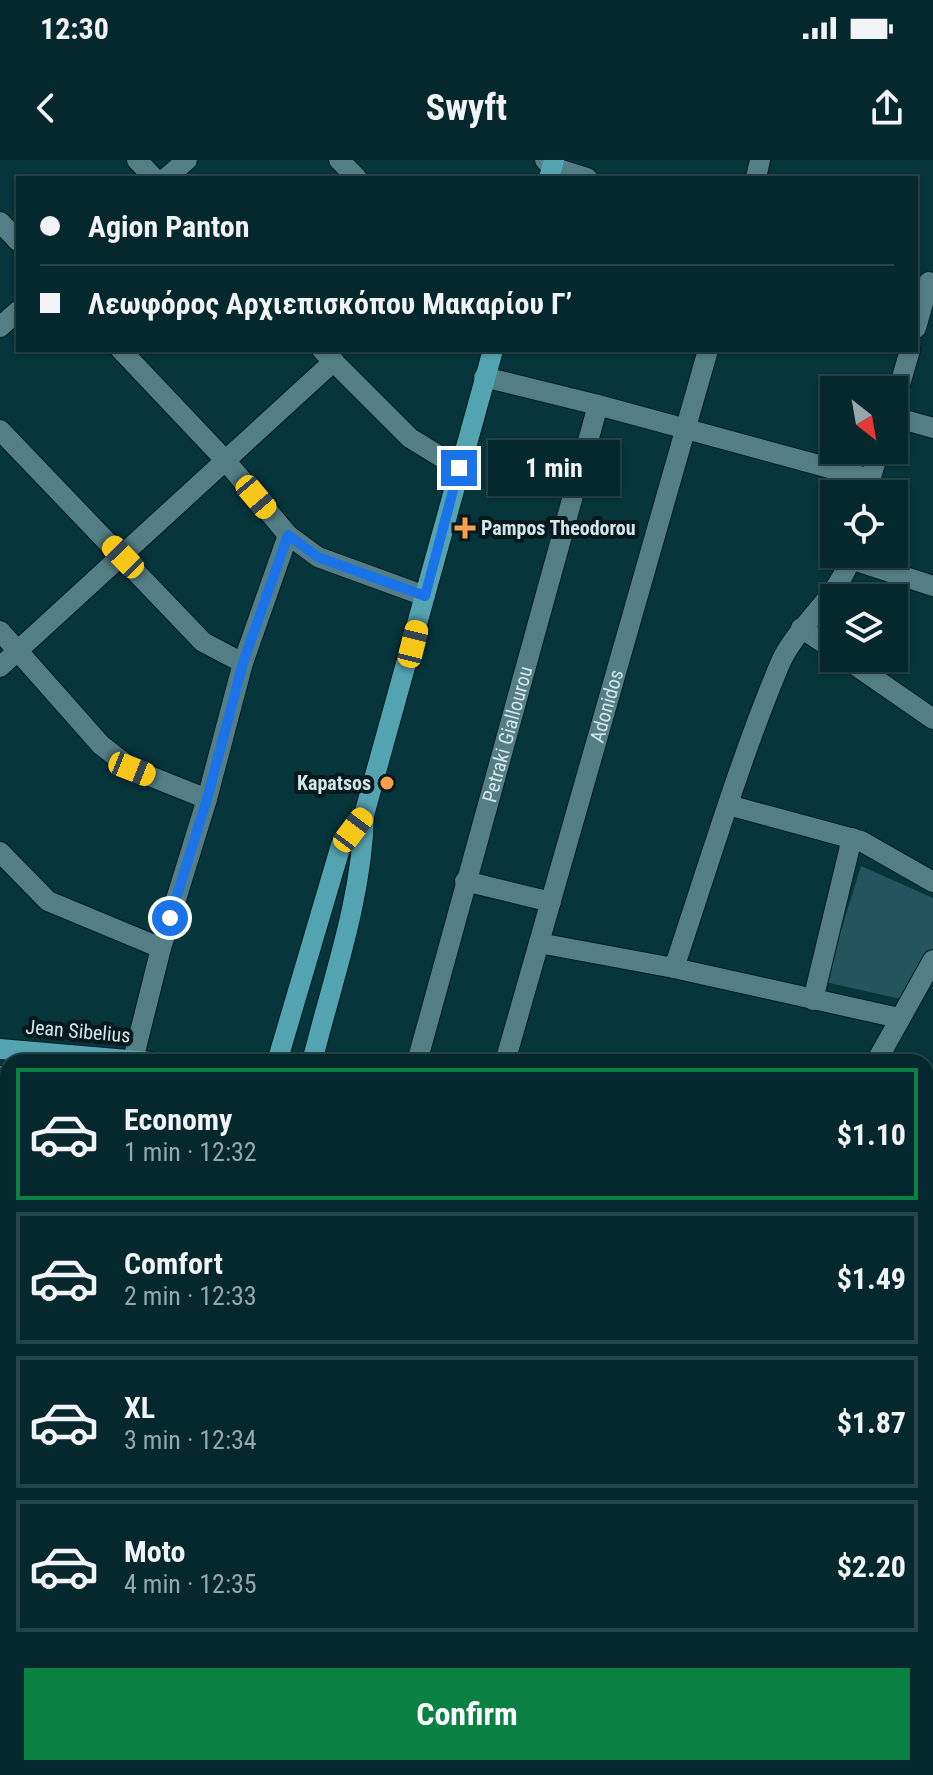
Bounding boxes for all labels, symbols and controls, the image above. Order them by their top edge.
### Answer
text: 12:30 [40,11,109,46]
icon: back [24,86,68,130]
icon: share [865,86,909,130]
text: Swyft [426,87,507,129]
text: Agion Panton [88,209,249,244]
text: Λεωφόρος Αρχιεπισκόπου Μακαρίου Γ’ [88,286,572,321]
north arrow [820,376,908,464]
map controls [820,376,908,672]
callout: 1 min [487,440,619,496]
route end [441,450,477,486]
text: 1 min [525,453,583,483]
car [231,471,281,523]
button: locate [820,480,908,568]
place label: Pampos Theodorou [481,516,636,540]
marker: Pampos Theodorou [456,519,474,537]
car [98,531,148,583]
button: layers [820,584,908,672]
car [396,618,430,670]
street label: Petraki Giallourou [477,663,538,805]
street label: Adonidos [585,667,628,745]
car [105,749,159,789]
place label: Kapatsos [297,771,371,795]
marker: Kapatsos [378,774,396,792]
car [329,804,377,856]
route start [152,900,188,936]
street label: Jean Sibelius [25,1014,131,1048]
icon: car [28,1098,100,1170]
text: Economy [124,1102,232,1137]
text: $1.10 [837,1117,906,1152]
text: 1 min · 12:32 [124,1137,257,1167]
icon: car [28,1242,100,1314]
text: Comfort [124,1246,223,1281]
text: $1.49 [837,1261,906,1296]
text: 2 min · 12:33 [124,1281,257,1311]
icon: car [28,1386,100,1458]
text: XL [124,1390,155,1425]
text: $1.87 [837,1405,906,1440]
text: 3 min · 12:34 [124,1425,257,1455]
icon: car [28,1530,100,1602]
text: Moto [124,1534,185,1569]
text: $2.20 [837,1549,906,1584]
text: 4 min · 12:35 [124,1569,257,1599]
button: Confirm [24,1668,910,1760]

